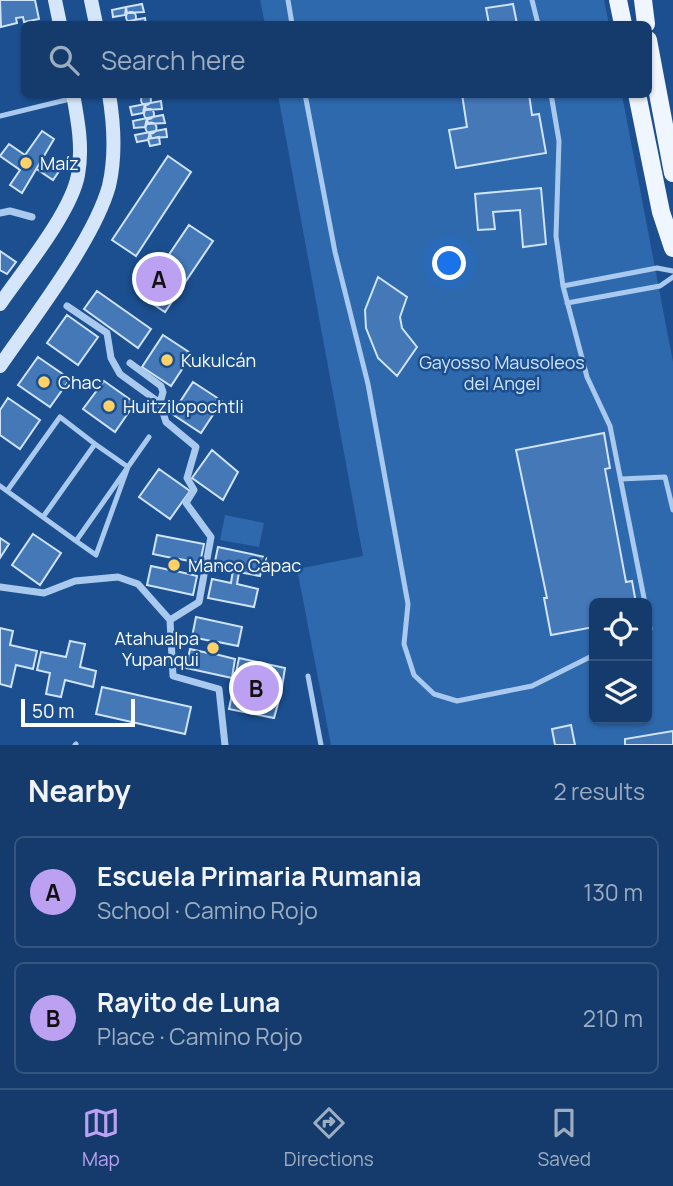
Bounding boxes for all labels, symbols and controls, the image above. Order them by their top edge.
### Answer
search box [21,21,652,98]
icon: search [45,41,83,79]
text: Search here [101,42,246,78]
place label: Maíz [40,151,79,175]
marker: Maíz [18,155,34,171]
your location [432,246,466,280]
pin: A [136,253,182,305]
place label: Kukulcán [181,348,256,372]
park label: Gayosso Mausoleos del Angel [419,350,585,395]
marker: Kukulcán [159,352,175,368]
place label: Chac [58,370,102,394]
marker: Chac [36,374,52,390]
place label: Huitzilopochtli [123,394,244,418]
marker: Huitzilopochtli [101,398,117,414]
place label: Manco Cápac [188,553,301,577]
marker: Manco Cápac [166,557,182,573]
map controls [589,598,652,724]
button: locate [589,598,652,661]
place label: Atahualpa Yupanqui [115,626,199,671]
marker: Atahualpa Yupanqui [205,640,221,656]
button: layers [589,661,652,724]
pin: B [233,662,279,714]
scale bar [21,696,135,728]
text: 50 m [32,698,74,724]
text: Nearby [28,770,131,811]
text: 2 results [553,775,645,807]
text: Escuela Primaria Rumania [97,858,421,894]
text: A [45,876,61,908]
text: 130 m [583,876,643,908]
text: School · Camino Rojo [97,894,318,926]
text: Rayito de Luna [97,984,280,1020]
text: B [46,1002,60,1034]
text: 210 m [583,1002,643,1034]
text: Place · Camino Rojo [97,1020,303,1052]
tab: Map [82,1104,120,1172]
tab: Directions [284,1104,374,1172]
tab: Saved [538,1104,591,1172]

